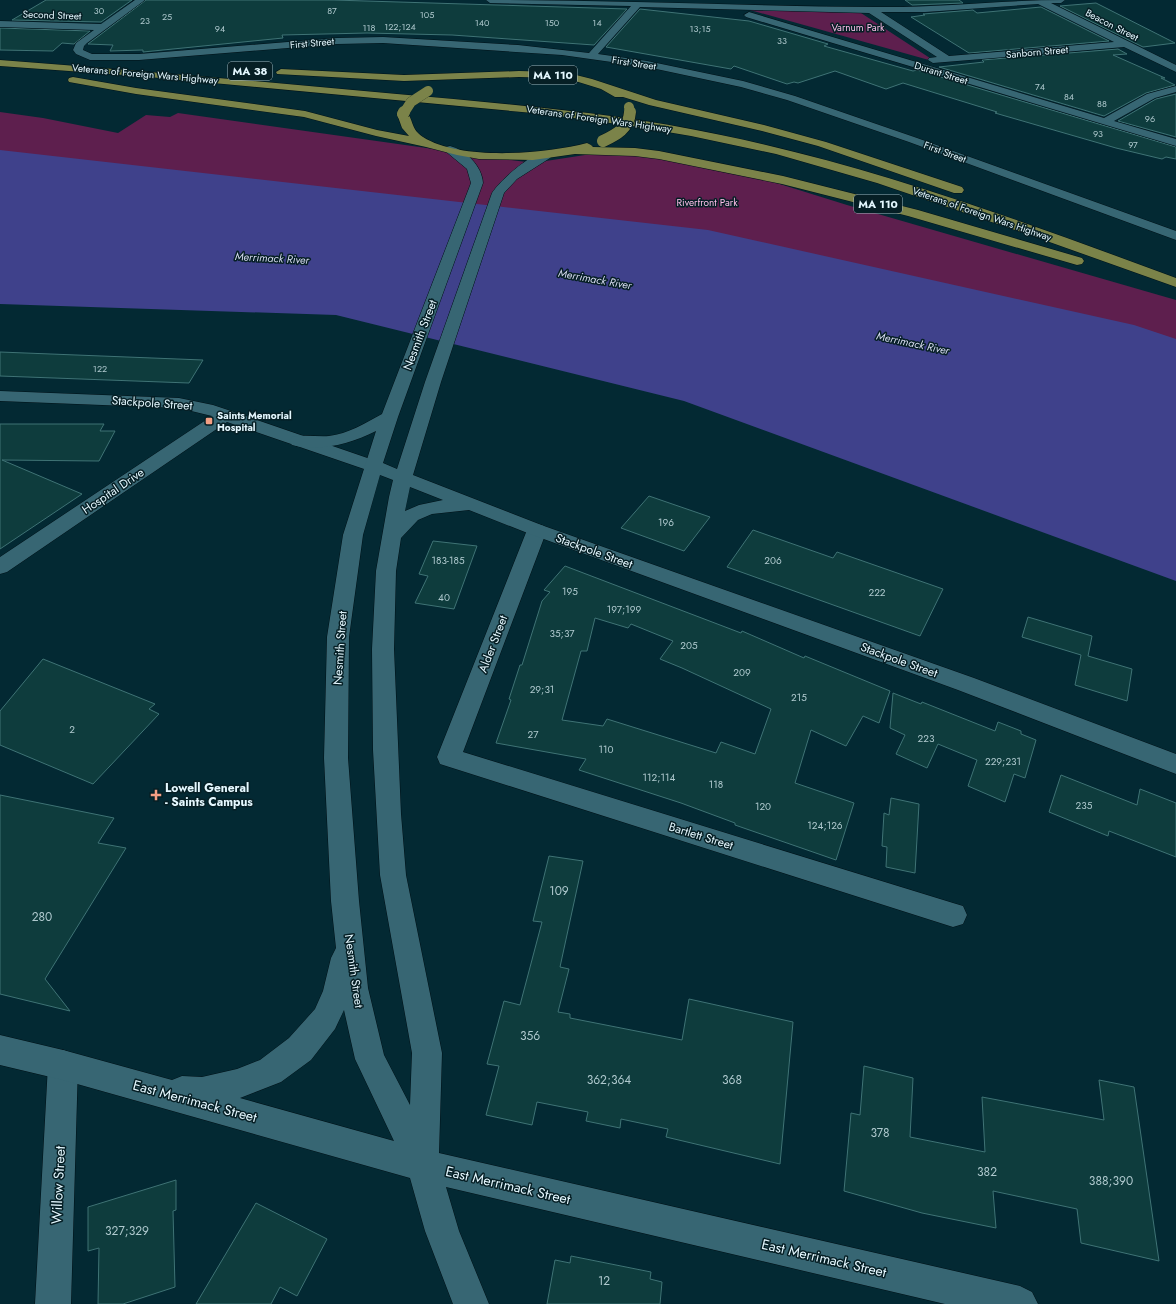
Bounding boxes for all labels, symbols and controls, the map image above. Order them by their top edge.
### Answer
house number: 30 [94,4,105,17]
house number: 87 [327,4,337,17]
street label: Beacon Street [1083,5,1142,45]
street label: Second Street [22,6,82,24]
house number: 105 [420,8,434,21]
house number: 25 [162,10,172,23]
house number: 23 [140,14,150,27]
house number: 140 [475,16,490,29]
house number: 150 [545,16,560,29]
house number: 14 [592,16,602,29]
house number: 122;124 [384,20,416,33]
park label: Varnum Park [832,20,885,35]
house number: 118 [362,21,376,34]
house number: 94 [215,22,225,35]
house number: 13;15 [689,22,711,35]
street label: First Street [289,34,335,52]
house number: 33 [777,34,787,47]
street label: Sanborn Street [1005,42,1069,62]
street label: First Street [611,52,658,74]
street label: Durant Street [913,58,970,88]
street label: Veterans of Foreign Wars Highway [71,60,219,88]
road number: MA 38 [228,62,272,80]
road number: MA 110 [529,66,577,84]
house number: 74 [1035,80,1045,93]
house number: 84 [1064,90,1074,103]
house number: 88 [1097,97,1107,110]
street label: Veterans of Foreign Wars Highway [526,101,673,137]
house number: 96 [1145,112,1155,125]
house number: 93 [1093,127,1103,140]
street label: First Street [922,137,969,167]
house number: 97 [1128,138,1138,151]
street label: Veterans of Foreign Wars Highway [910,183,1054,245]
park label: Riverfront Park [676,195,738,210]
road number: MA 110 [854,195,902,213]
water label: Merrimack River [235,248,311,268]
water label: Merrimack River [557,265,634,294]
street label: Nesmith Street [398,297,442,373]
water label: Merrimack River [875,327,952,359]
house number: 122 [93,362,107,375]
street label: Stackpole Street [111,391,193,415]
place label: Saints Memorial Hospital [217,408,292,435]
marker: Saints Memorial Hospital [204,416,214,426]
street label: Hospital Drive [78,464,148,518]
house number: 196 [658,515,674,530]
street label: Stackpole Street [553,529,635,573]
house number: 183-185 [431,553,465,568]
house number: 206 [764,553,782,568]
house number: 195 [562,584,578,599]
house number: 222 [868,585,886,600]
house number: 40 [438,590,450,605]
house number: 197;199 [607,602,642,617]
street label: Nesmith Street [328,610,352,686]
street label: Alder Street [474,613,512,675]
house number: 35;37 [550,626,575,641]
house number: 205 [680,638,698,653]
street label: Stackpole Street [858,638,940,682]
house number: 209 [733,665,751,680]
house number: 29;31 [530,682,554,697]
house number: 215 [791,690,807,705]
house number: 2 [69,722,75,737]
house number: 27 [528,727,539,742]
house number: 223 [918,731,935,746]
house number: 110 [599,742,614,757]
house number: 229;231 [985,754,1021,769]
house number: 112;114 [643,770,676,785]
house number: 118 [709,777,723,792]
place label: Lowell General - Saints Campus [165,779,253,811]
marker: Lowell General - Saints Campus [150,789,162,801]
house number: 235 [1076,798,1093,813]
house number: 120 [755,799,771,814]
street label: Bartlett Street [667,818,735,854]
house number: 124;126 [807,818,843,833]
house number: 109 [549,882,569,900]
house number: 280 [32,908,52,926]
street label: Nesmith Street [340,933,368,1009]
house number: 356 [520,1027,540,1045]
house number: 362;364 [587,1071,631,1089]
house number: 368 [722,1071,742,1089]
street label: East Merrimack Street [131,1075,260,1127]
house number: 378 [870,1124,890,1142]
street label: Willow Street [46,1145,70,1225]
street label: East Merrimack Street [444,1161,573,1209]
house number: 382 [977,1163,997,1181]
house number: 388;390 [1089,1172,1133,1190]
house number: 327;329 [105,1222,149,1240]
street label: East Merrimack Street [760,1234,889,1282]
house number: 12 [598,1272,610,1290]

